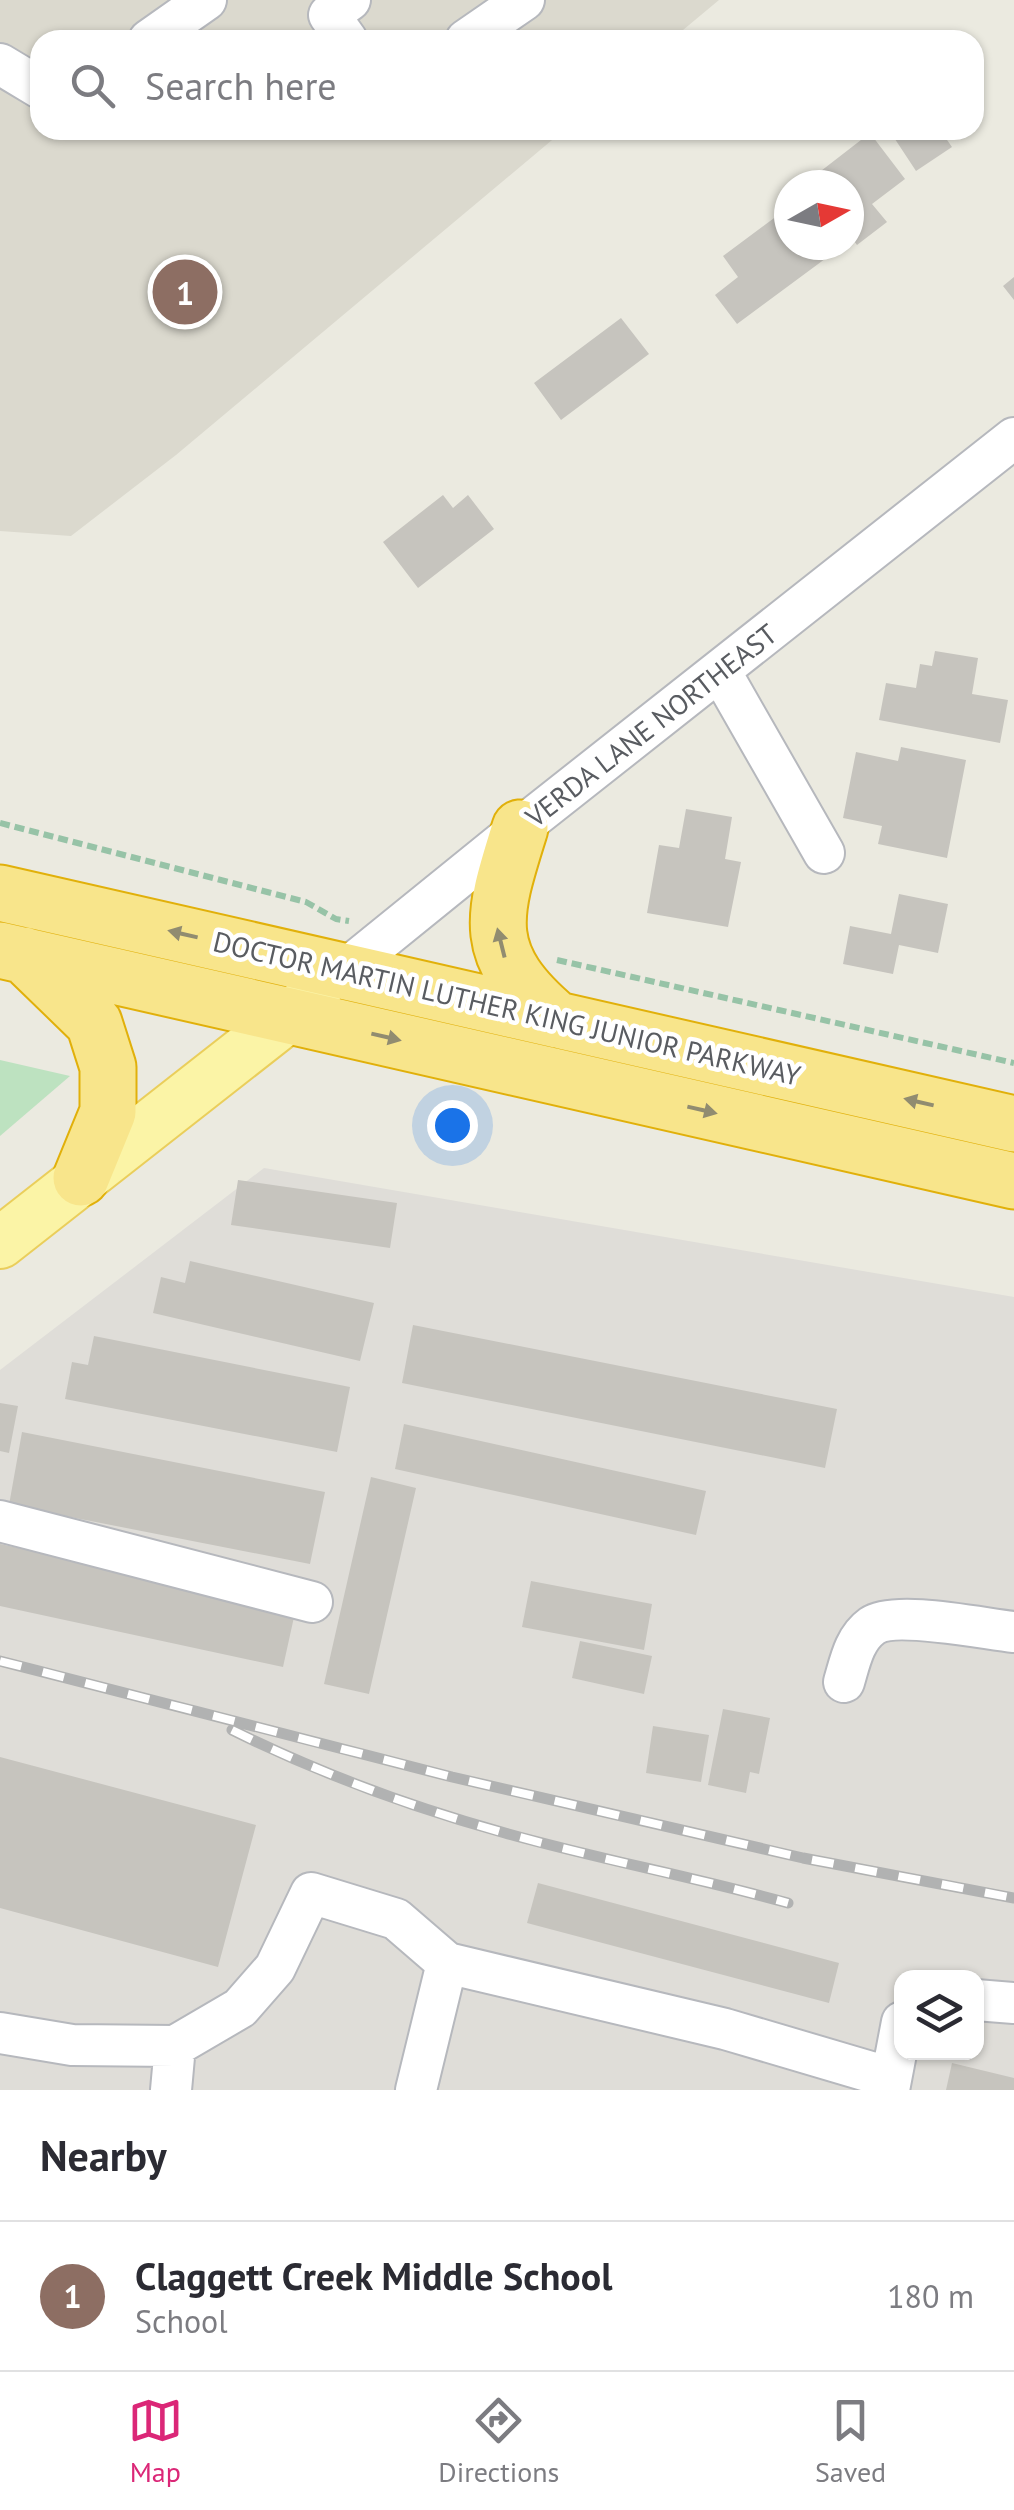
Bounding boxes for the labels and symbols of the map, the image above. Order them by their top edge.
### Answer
north arrow [774,170,864,260]
pin: 1 [152,254,218,330]
street label: VERDA LANE NORTHEAST [517,615,785,835]
street label: DOCTOR MARTIN LUTHER KING JUNIOR PARKWAY [210,922,805,1094]
one-way arrow [167,926,198,941]
one-way arrow [493,927,508,958]
one-way arrow [371,1030,402,1045]
one-way arrow [903,1094,934,1109]
your location [427,1100,478,1151]
one-way arrow [687,1102,718,1118]

